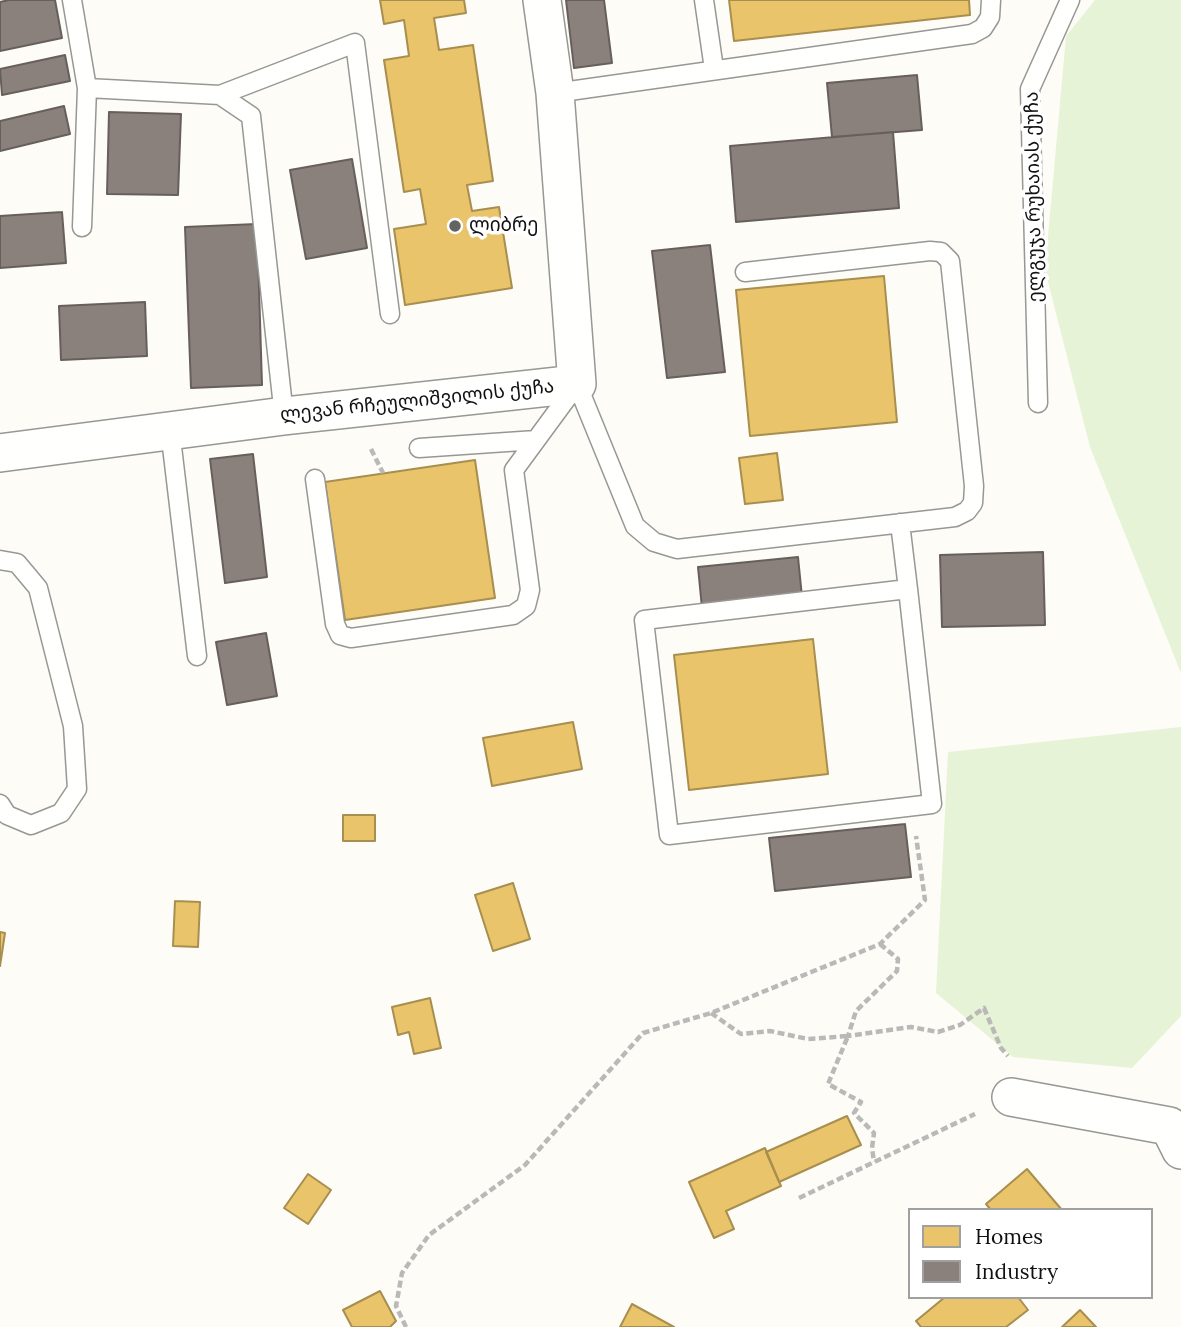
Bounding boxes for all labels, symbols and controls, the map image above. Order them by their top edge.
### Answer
street label: ელგუჯა რუხაიას ქუჩა [1021,91,1047,303]
place label: ლიბრე [469,215,538,237]
marker: ლიბრე [447,218,463,234]
street label: ლევან რჩეულიშვილის ქუჩა [279,375,555,427]
legend [908,1208,1153,1299]
text: Homes [975,1223,1043,1250]
text: Industry [975,1258,1058,1285]

